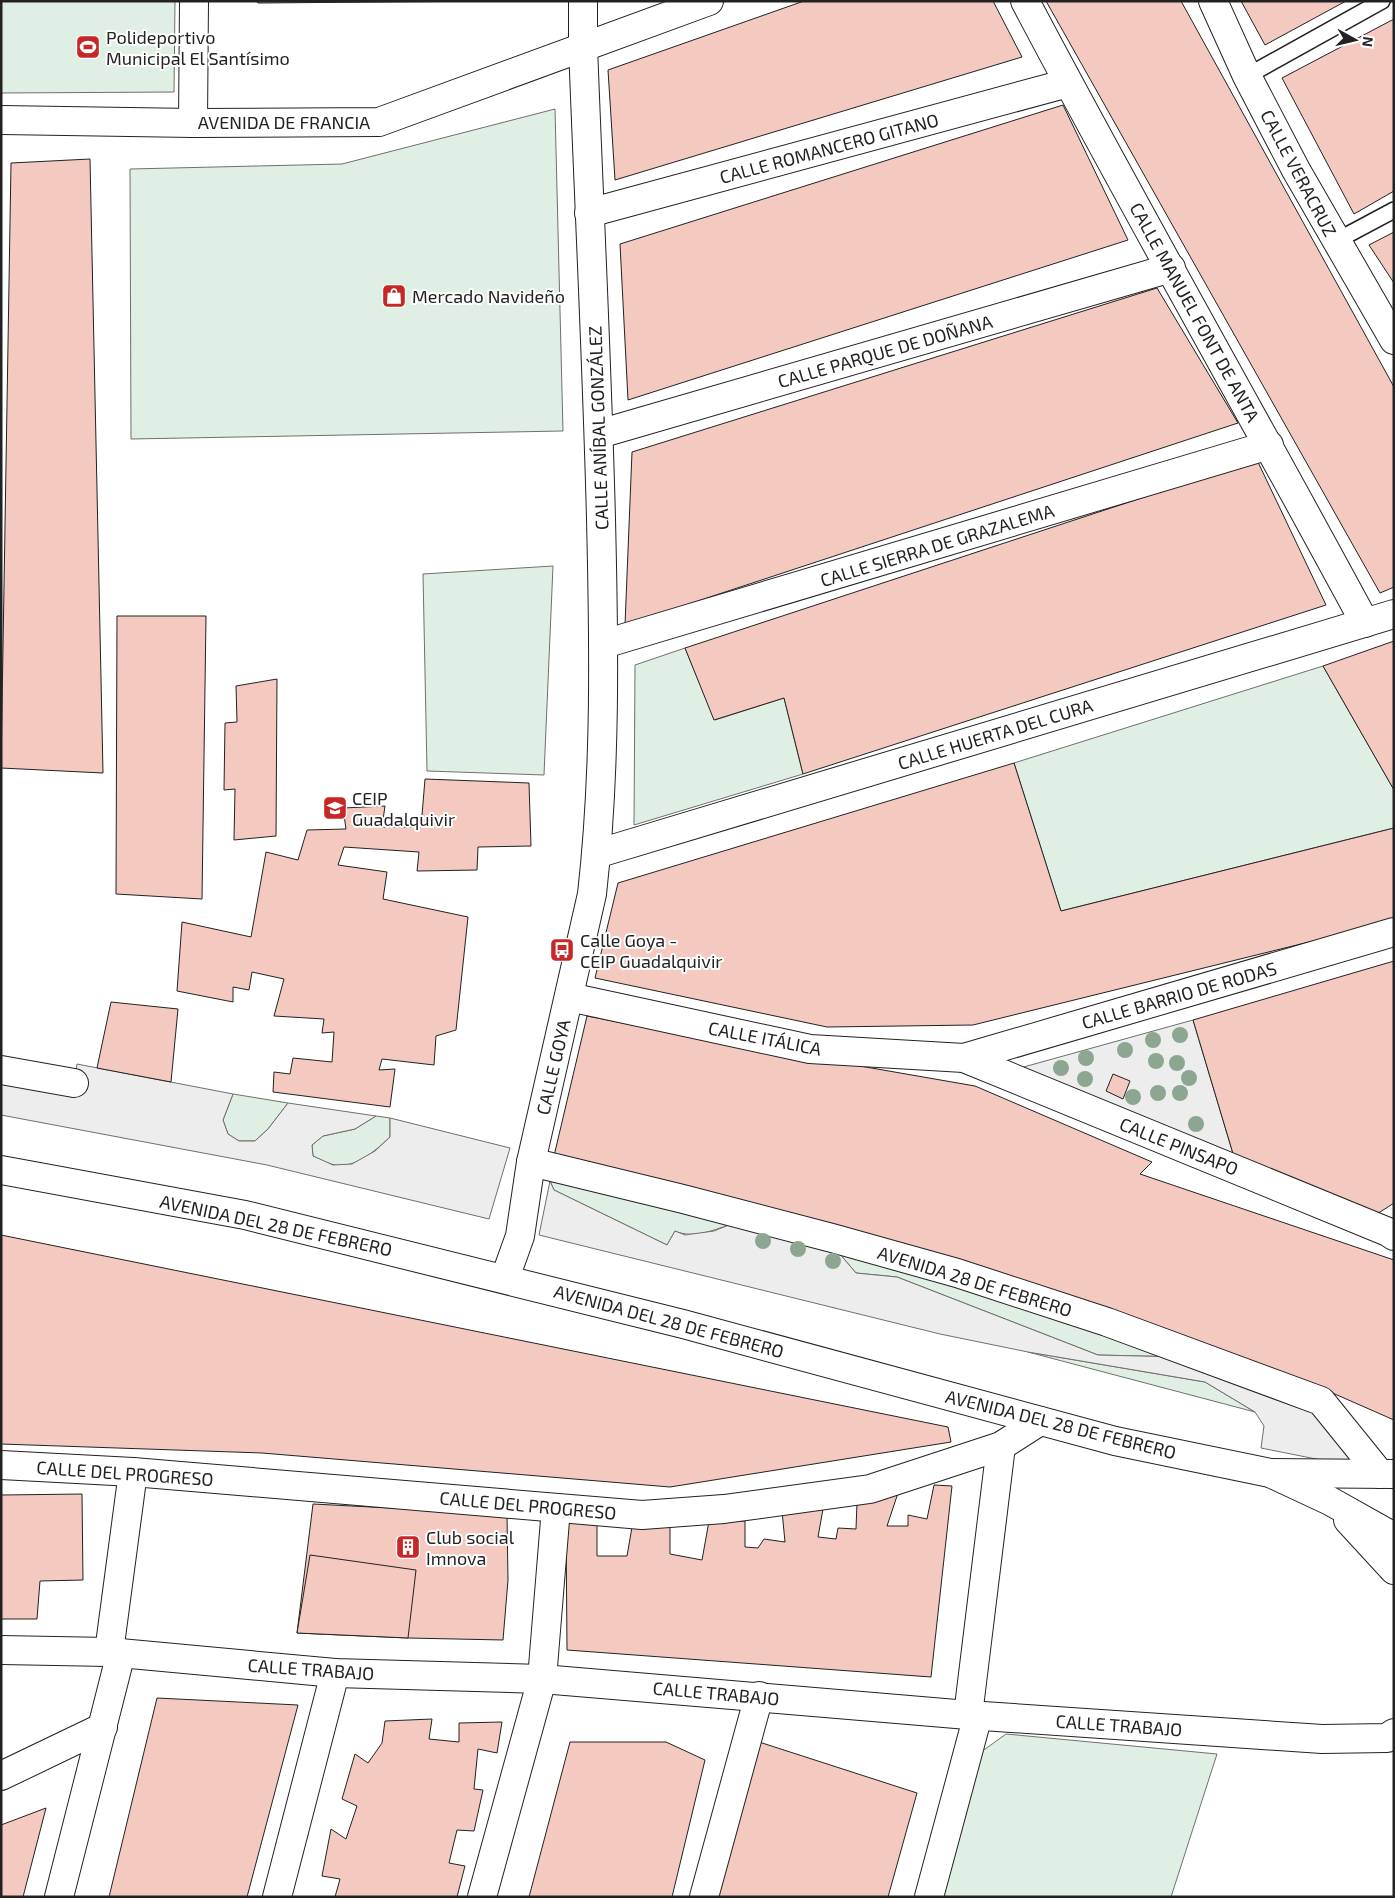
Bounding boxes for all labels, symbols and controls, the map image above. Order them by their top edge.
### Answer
north arrow [1330,15,1380,65]
place label: Polideportivo Municipal El Santísimo [106,26,290,69]
sports icon: Polideportivo Municipal El Santísimo [75,34,101,60]
text: N [1359,36,1377,48]
street label: CALLE VERACRUZ [1256,106,1342,240]
street label: CALLE ROMANCERO GITANO [717,108,941,188]
street label: AVENIDA DE FRANCIA [198,111,371,133]
street label: CALLE MANUEL FONT DE ANTA [1125,199,1265,426]
shop icon: Mercado Navideño [381,283,407,309]
place label: Mercado Navideño [412,285,565,307]
street label: CALLE PARQUE DE DOÑANA [775,310,996,392]
street label: CALLE ANÍBAL GONZÁLEZ [583,325,613,531]
street label: CALLE SIERRA DE GRAZALEMA [817,499,1057,591]
street label: CALLE HUERTA DEL CURA [895,694,1096,774]
place label: CEIP Guadalquivir [352,787,455,830]
school or university icon: CEIP Guadalquivir [322,795,348,821]
place label: Calle Goya - CEIP Guadalquivir [580,929,723,972]
bus stop icon: Calle Goya - CEIP Guadalquivir [549,937,575,963]
street label: CALLE BARRIO DE RODAS [1079,957,1279,1033]
street label: CALLE GOYA [531,1016,575,1117]
street label: CALLE ITÁLICA [707,1016,824,1060]
street label: CALLE PINSAPO [1116,1112,1242,1180]
street label: AVENIDA DEL 28 DE FEBRERO [158,1190,394,1260]
street label: AVENIDA 28 DE FEBRERO [875,1241,1075,1321]
street label: AVENIDA DEL 28 DE FEBRERO [552,1280,786,1362]
street label: AVENIDA DEL 28 DE FEBRERO [943,1385,1179,1463]
street label: CALLE DEL PROGRESO [36,1456,214,1490]
street label: CALLE DEL PROGRESO [439,1486,617,1524]
place label: Club social Imnova [426,1526,515,1569]
building icon: Club social Imnova [395,1534,421,1560]
street label: CALLE TRABAJO [247,1654,375,1684]
street label: CALLE TRABAJO [652,1677,780,1709]
street label: CALLE TRABAJO [1055,1710,1183,1740]

